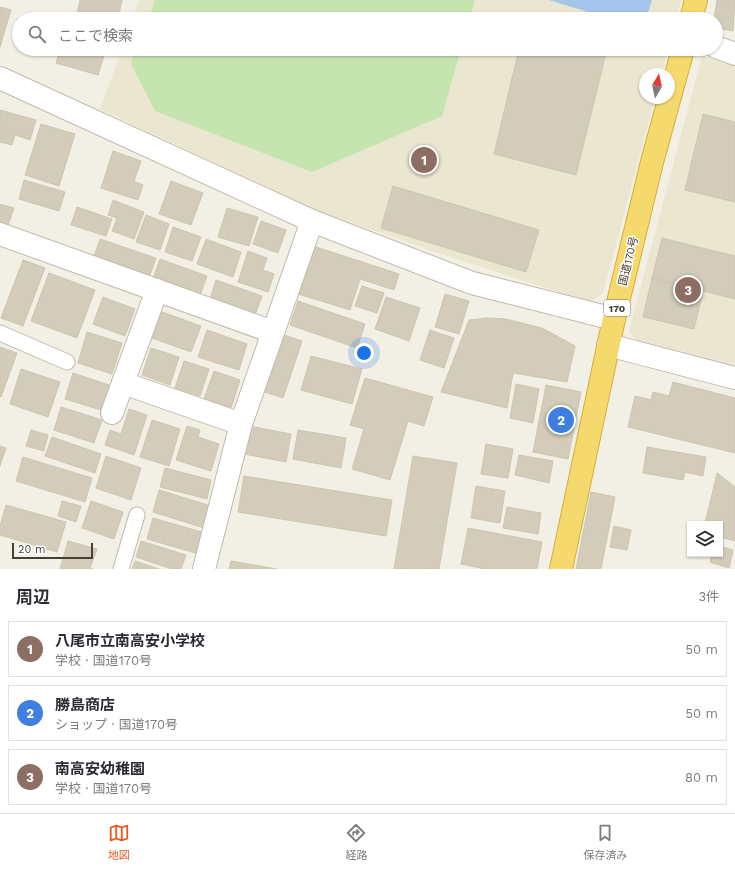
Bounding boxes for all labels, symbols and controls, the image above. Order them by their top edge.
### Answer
search box [12,12,723,56]
icon: search [26,23,48,45]
text: ここで検索 [58,27,133,45]
north arrow [639,68,675,104]
pin: 1 [411,145,437,175]
street label: 国道170号 [616,235,641,287]
pin: 3 [675,275,701,305]
road number: 170 [604,300,630,316]
your location [354,343,374,363]
pin: 2 [548,405,574,435]
map controls [687,521,723,557]
button: layers [687,521,723,557]
scale bar [12,541,93,560]
text: 20 m [18,543,46,556]
text: 周辺 [16,587,50,607]
text: 3件 [698,589,719,604]
text: 八尾市立南高安小学校 [55,632,205,650]
text: 1 [27,642,33,657]
text: 50 m [686,642,718,657]
text: 学校 · 国道170号 [55,653,152,668]
text: 勝島商店 [55,696,115,714]
text: 2 [26,706,34,721]
text: 50 m [686,706,718,721]
text: ショップ · 国道170号 [55,717,178,732]
text: 南高安幼稚園 [55,760,145,778]
text: 3 [26,770,34,785]
text: 80 m [685,770,718,785]
text: 学校 · 国道170号 [55,781,152,796]
tab: 地図 [108,822,130,862]
tab: 経路 [345,822,367,862]
tab: 保存済み [583,822,627,862]

